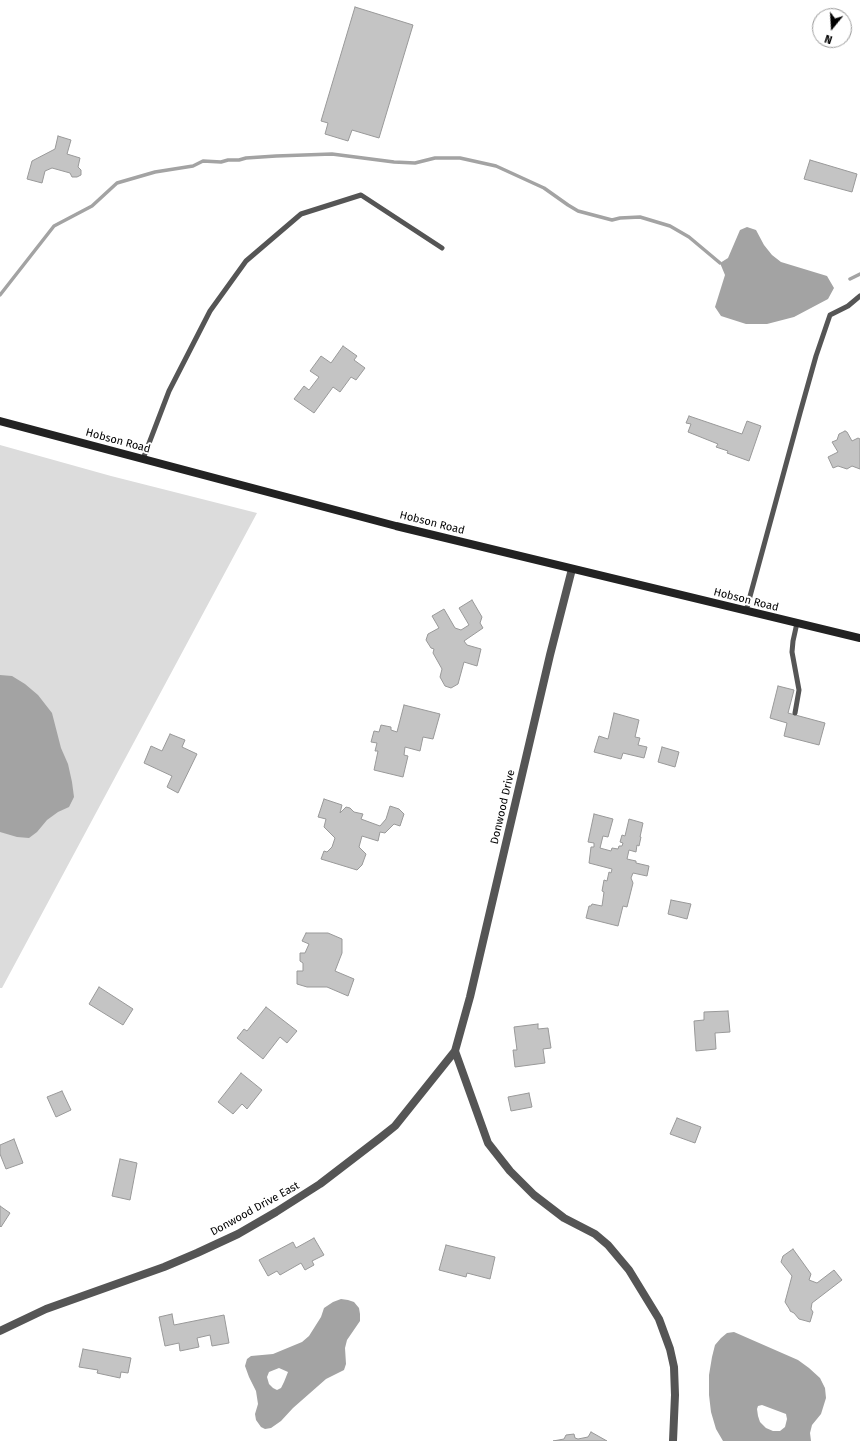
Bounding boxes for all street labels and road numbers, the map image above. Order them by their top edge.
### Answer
street label: Hobson Road [84,426,152,456]
street label: Hobson Road [398,509,466,537]
street label: Hobson Road [712,586,780,614]
street label: Donwood Drive [488,769,518,845]
street label: Donwood Drive East [208,1179,302,1239]

